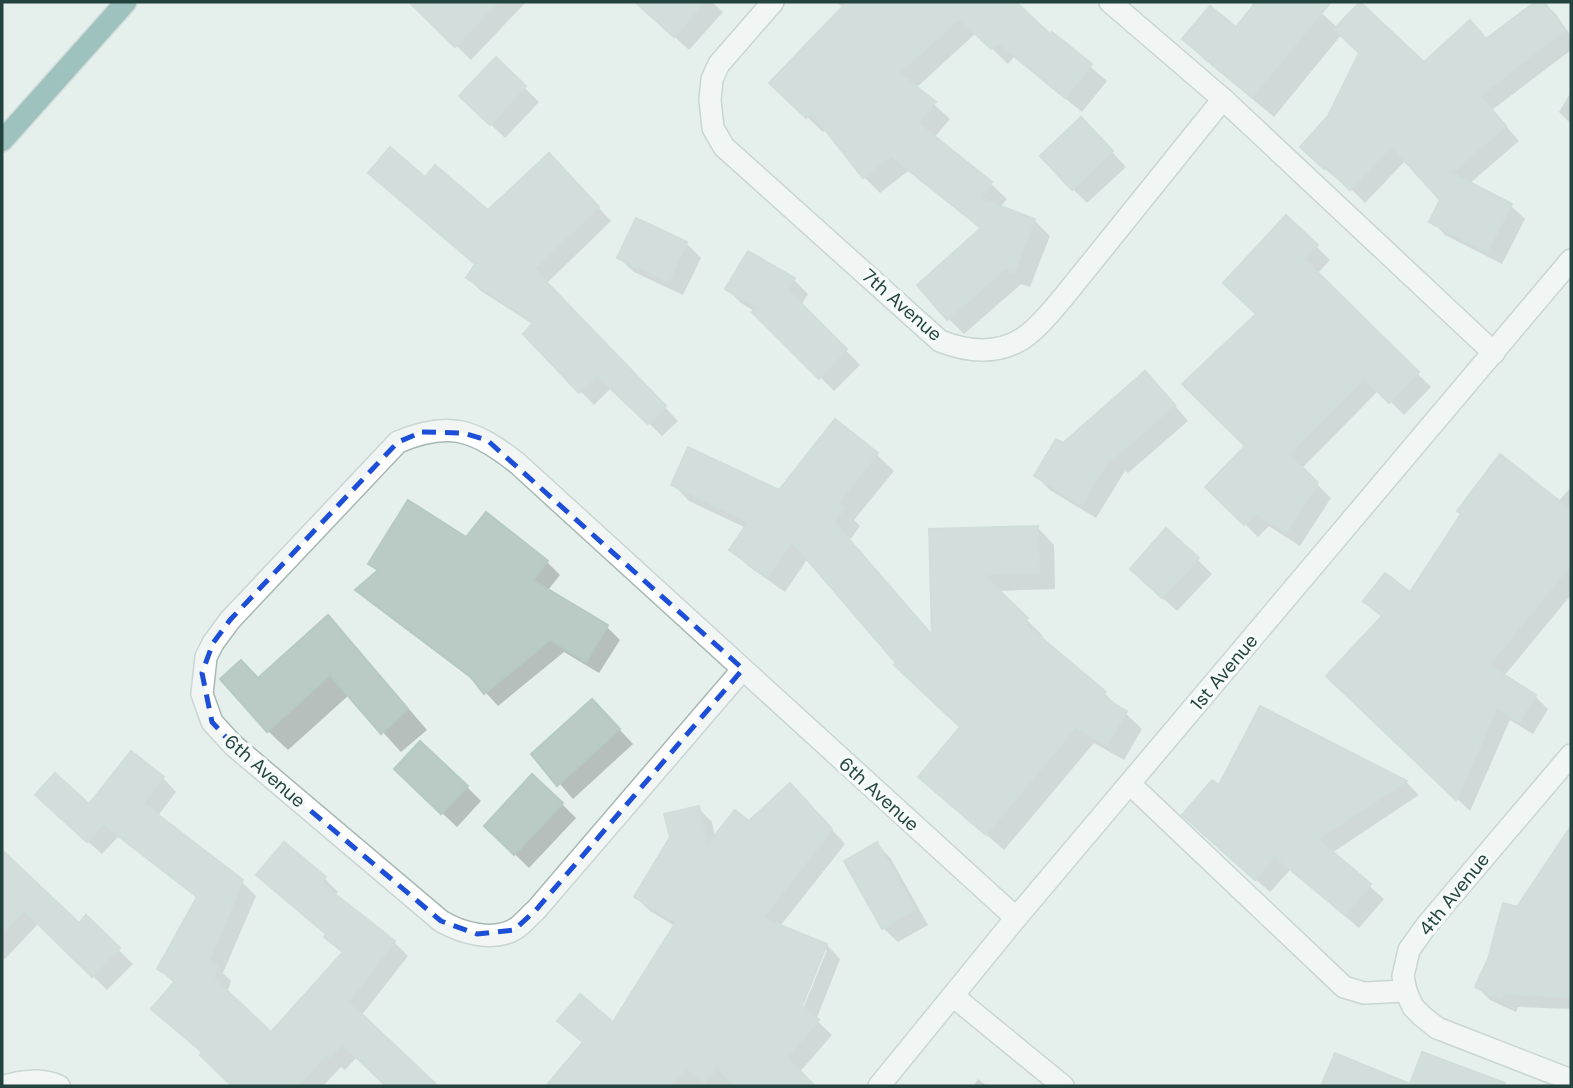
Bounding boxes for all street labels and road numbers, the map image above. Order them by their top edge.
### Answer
street label: 7th Avenue [857,263,947,347]
street label: 1st Avenue [1185,629,1263,715]
street label: 6th Avenue [219,729,311,813]
street label: 6th Avenue [834,751,924,837]
street label: 4th Avenue [1413,847,1495,941]

